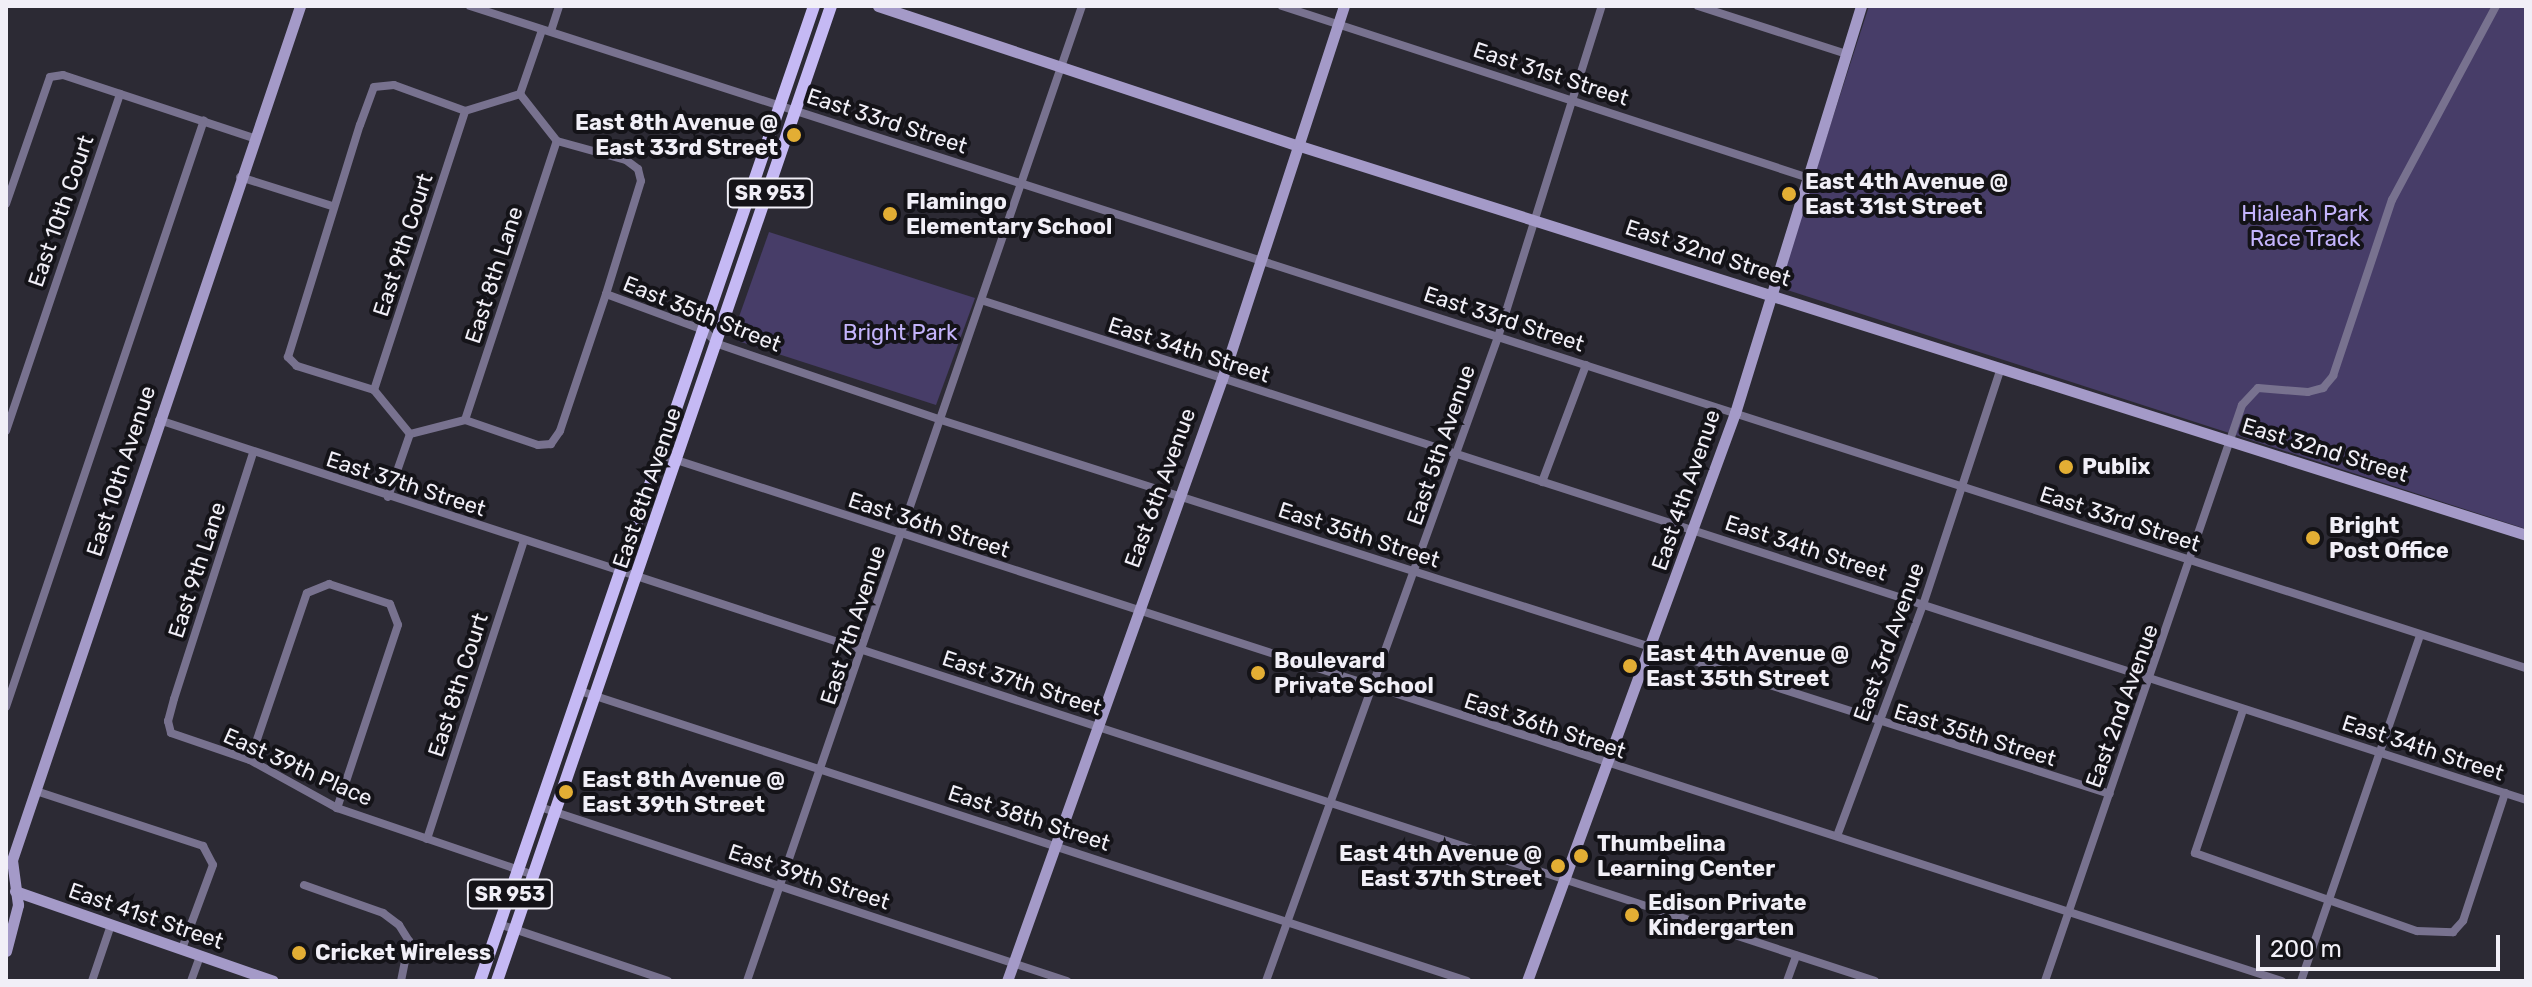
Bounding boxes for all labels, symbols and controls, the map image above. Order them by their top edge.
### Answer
street label: East 31st Street [1470,36,1632,112]
street label: East 33rd Street [803,83,971,159]
place label: East 8th Avenue @ East 33rd Street [575,109,778,160]
marker: East 8th Avenue @ East 33rd Street [785,126,803,144]
street label: East 10th Court [23,132,99,290]
place label: East 4th Avenue @ East 31st Street [1805,168,2009,220]
street label: East 9th Court [367,170,439,320]
road number: SR 953 [726,177,814,209]
marker: East 4th Avenue @ East 31st Street [1780,185,1798,203]
place label: Flamingo Elementary School [906,188,1113,240]
park label: Hialeah Park Race Track [2241,200,2369,252]
street label: East 8th Lane [459,203,529,347]
marker: Flamingo Elementary School [881,205,899,223]
street label: East 32nd Street [1622,214,1794,292]
street label: East 35th Street [619,270,785,358]
street label: East 33rd Street [1420,281,1588,357]
street label: East 34th Street [1105,311,1273,389]
park label: Bright Park [843,320,957,346]
street label: East 5th Avenue [1401,361,1481,529]
street label: East 10th Avenue [81,382,161,560]
street label: East 8th Avenue [607,404,687,572]
street label: East 6th Avenue [1119,404,1201,572]
street label: East 4th Avenue [1646,406,1726,574]
street label: East 32nd Street [2239,412,2411,488]
street label: East 37th Street [323,446,489,522]
place label: Publix [2082,454,2150,480]
marker: Publix [2057,458,2075,476]
street label: East 33rd Street [2036,481,2204,557]
street label: East 36th Street [845,486,1013,564]
street label: East 35th Street [1275,496,1443,574]
street label: East 9th Lane [163,499,231,641]
street label: East 34th Street [1722,509,1890,587]
place label: Bright Post Office [2329,512,2449,564]
marker: Bright Post Office [2304,529,2322,547]
street label: East 7th Avenue [815,542,891,708]
street label: East 3rd Avenue [1848,559,1930,725]
street label: East 8th Court [422,610,494,760]
street label: East 2nd Avenue [2080,620,2164,792]
place label: East 4th Avenue @ East 35th Street [1646,640,1850,692]
street label: East 37th Street [939,645,1105,721]
place label: Boulevard Private School [1274,647,1434,698]
marker: East 4th Avenue @ East 35th Street [1621,657,1639,675]
marker: Boulevard Private School [1249,664,1267,682]
street label: East 36th Street [1461,687,1629,765]
street label: East 35th Street [1891,698,2059,772]
street label: East 34th Street [2339,709,2507,787]
street label: East 39th Place [219,722,377,812]
place label: East 8th Avenue @ East 39th Street [582,766,785,818]
street label: East 38th Street [945,779,1113,857]
marker: East 8th Avenue @ East 39th Street [557,783,575,801]
place label: Thumbelina Learning Center [1597,830,1775,882]
street label: East 39th Street [725,838,893,916]
place label: East 4th Avenue @ East 37th Street [1338,840,1542,892]
marker: Thumbelina Learning Center [1572,847,1590,865]
marker: East 4th Avenue @ East 37th Street [1549,857,1567,875]
street label: East 41st Street [65,877,227,955]
road number: SR 953 [466,878,554,910]
place label: Edison Private Kindergarten [1648,889,1807,940]
marker: Edison Private Kindergarten [1623,906,1641,924]
scale bar [2260,919,2504,969]
text: 200 m [2270,935,2342,963]
place label: Cricket Wireless [315,940,491,966]
marker: Cricket Wireless [290,944,308,962]

